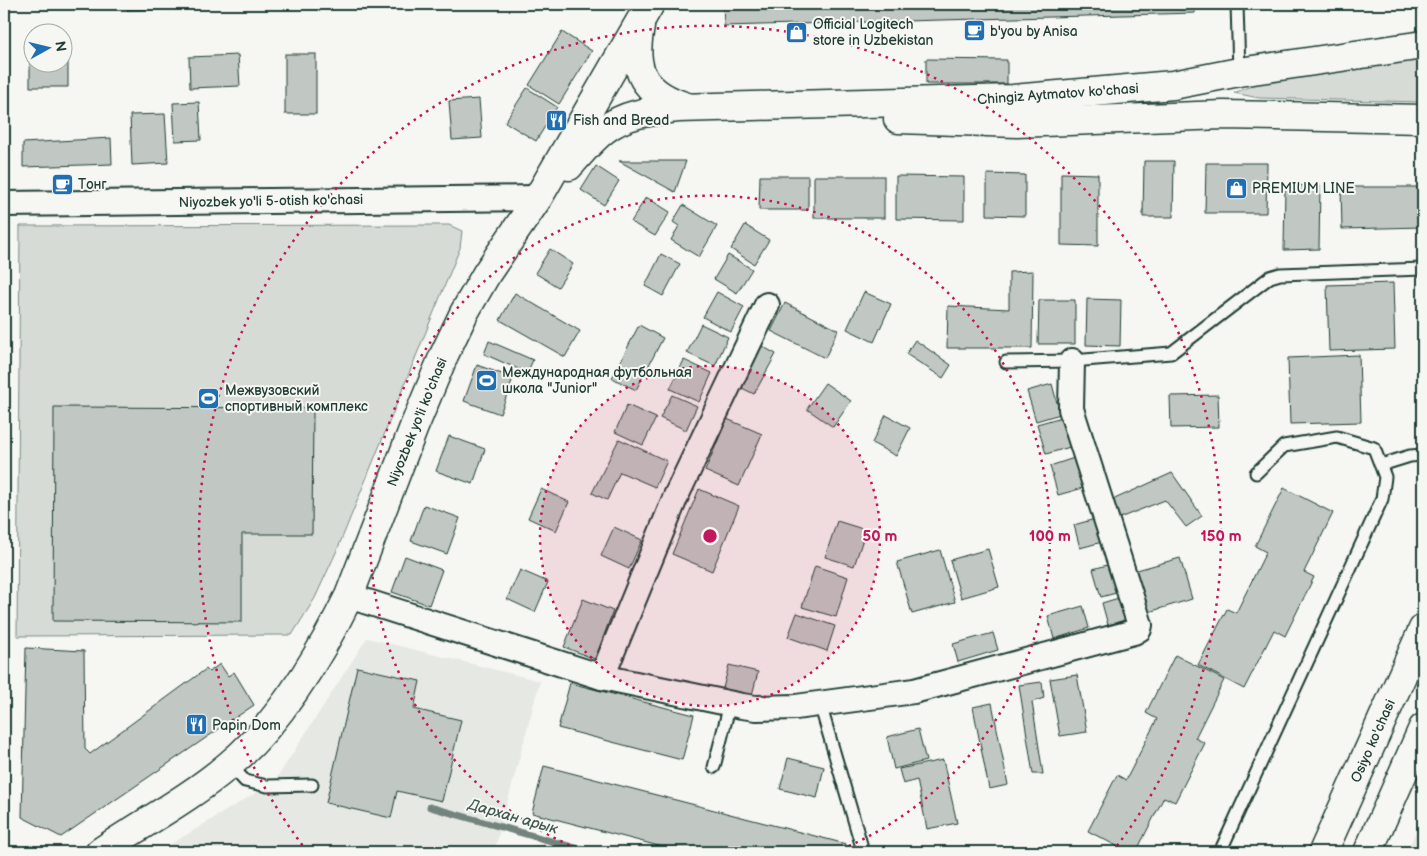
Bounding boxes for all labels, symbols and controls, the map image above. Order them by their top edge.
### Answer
place label: Official Logitech store in Uzbekistan [813,16,934,49]
cafe icon: b'you by Anisa [962,19,986,43]
shop icon: Official Logitech store in Uzbekistan [785,20,809,44]
north arrow [22,22,72,72]
place label: b'you by Anisa [990,23,1078,40]
text: N [51,40,70,53]
street label: Chingiz Aytmatov ko'chasi [977,80,1139,108]
restaurant icon: Fish and Bread [545,108,569,132]
place label: Fish and Bread [573,112,669,129]
cafe icon: Тонг [50,172,74,196]
place label: Тонг [78,176,107,193]
shop icon: PREMIUM LINE [1224,176,1248,200]
place label: PREMIUM LINE [1252,180,1355,197]
street label: Niyozbek yo'li 5-otish ko'chasi [179,191,363,211]
street label: Niyozbek yo'li ko'chasi [383,355,451,489]
place label: Международная футбольная школа "Junior" [502,364,692,397]
sports icon: Международная футбольная школа "Junior" [474,368,498,392]
place label: Межвузовский спортивный комплекс [225,382,368,415]
sports icon: Межвузовский спортивный комплекс [197,386,221,410]
centre of rings [701,527,719,545]
text: 50 m [863,527,898,546]
text: 100 m [1029,527,1071,546]
text: 150 m [1200,527,1242,546]
street label: Osiyo ko'chasi [1347,697,1399,785]
restaurant icon: Papin Dom [184,713,208,737]
place label: Papin Dom [212,717,281,734]
water label: Дархан арык [465,795,561,839]

